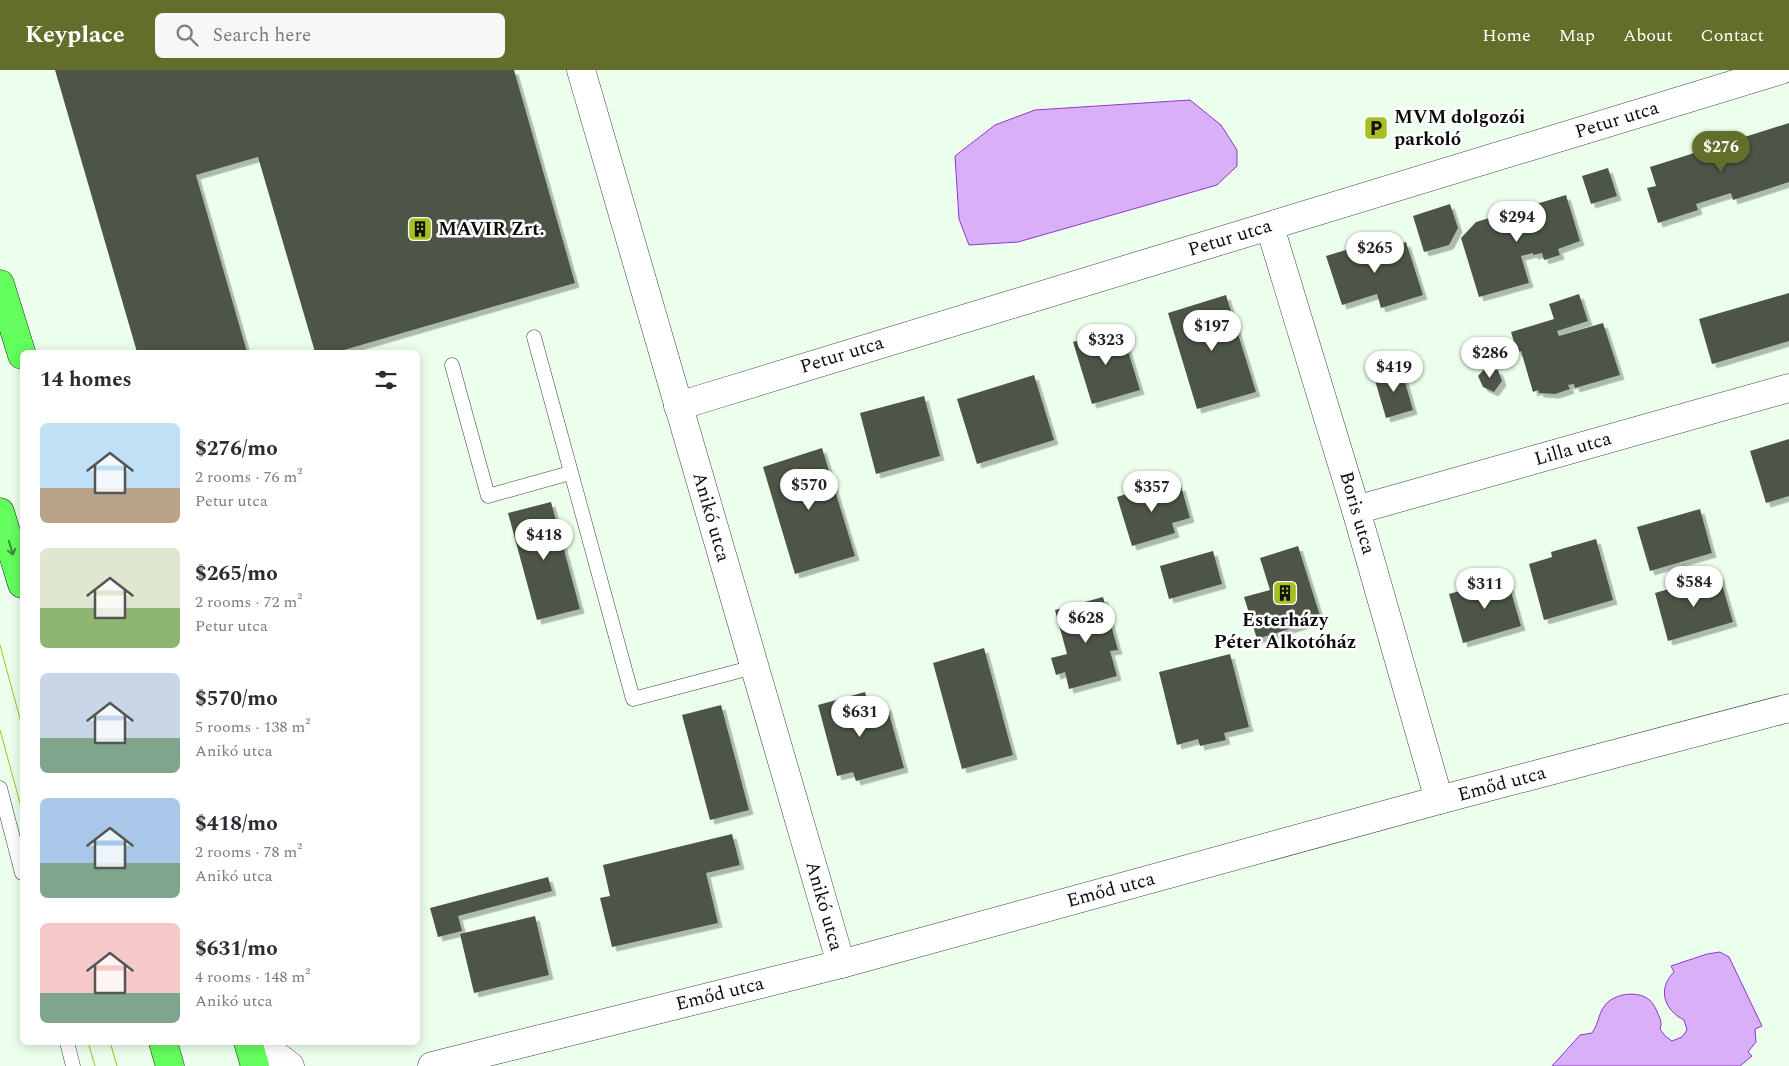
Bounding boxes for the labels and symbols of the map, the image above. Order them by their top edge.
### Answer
street label: Petur utca [1571,93,1663,146]
place label: MVM dolgozói parkoló [1394,103,1525,154]
parking icon: MVM dolgozói parkoló [1363,115,1389,141]
pin: $276 [1691,131,1751,173]
pin: $294 [1487,200,1547,243]
street label: Petur utca [1184,211,1276,264]
place label: MAVIR Zrt. [438,215,545,244]
building icon: MAVIR Zrt. [407,216,433,242]
pin: $265 [1345,232,1405,274]
pin: $197 [1182,310,1242,352]
pin: $323 [1076,324,1136,366]
street label: Petur utca [796,328,888,381]
pin: $286 [1460,336,1520,379]
pin: $419 [1364,350,1424,393]
street label: Lilla utca [1531,424,1616,474]
pin: $570 [779,468,839,511]
street label: Boris utca [1331,468,1383,559]
street label: Anikó utca [684,469,738,566]
pin: $357 [1122,470,1182,513]
pin: $418 [514,518,574,561]
one-way arrow [7,540,17,556]
pin: $584 [1664,566,1724,608]
pin: $311 [1455,568,1515,610]
building icon: Esterházy Péter Alkotóház [1272,580,1298,606]
pin: $628 [1056,602,1116,644]
place label: Esterházy Péter Alkotóház [1214,606,1356,657]
pin: $631 [830,696,890,738]
street label: Emőd utca [1455,758,1550,810]
street label: Anikó utca [797,858,851,955]
street label: Emőd utca [1064,864,1159,916]
street label: Emőd utca [673,969,768,1019]

